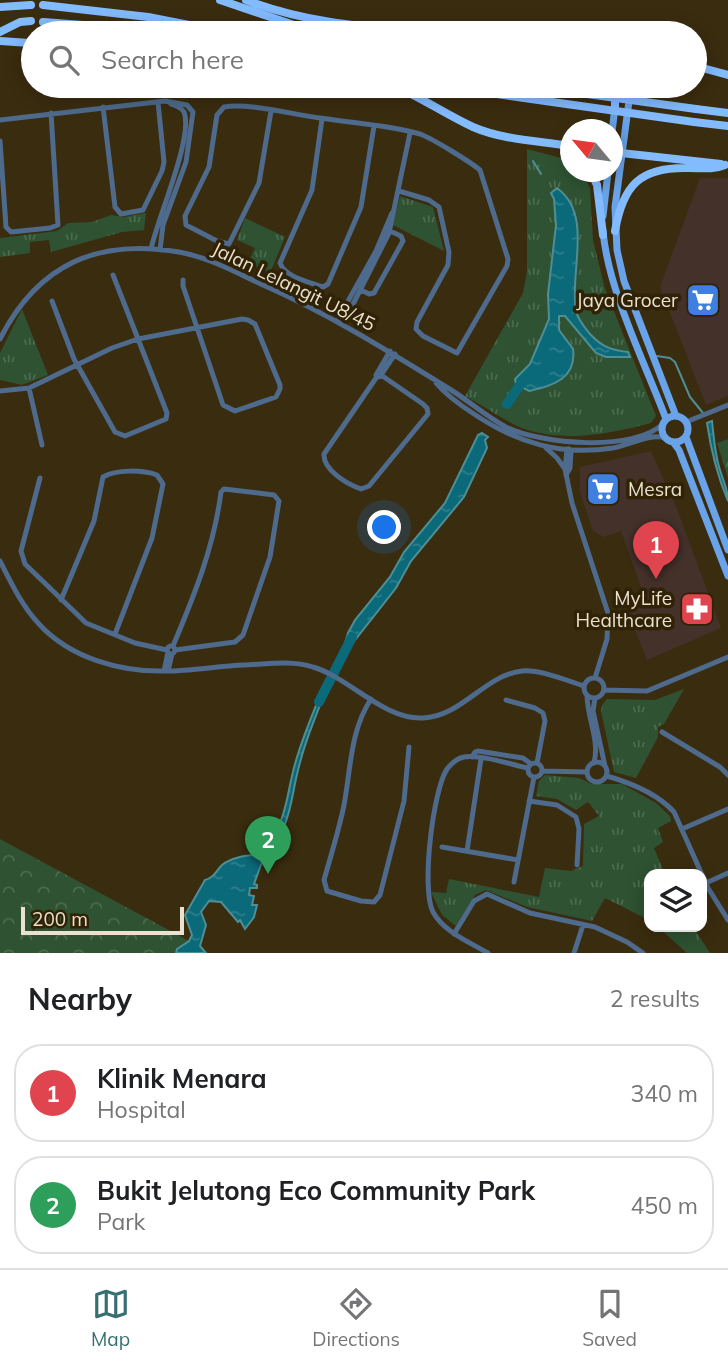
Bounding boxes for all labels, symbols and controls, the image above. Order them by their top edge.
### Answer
search box [21,21,707,98]
icon: search [45,41,83,79]
text: Search here [101,43,244,76]
north arrow [560,119,623,182]
street label: Jalan Lelangit U8/45 [209,236,379,336]
supermarket icon: Jaya Grocer [684,281,722,319]
place label: Jaya Grocer [576,288,678,312]
supermarket icon: Mesra [584,470,622,508]
place label: Mesra [628,477,682,501]
your location [367,510,401,544]
pin: 1 [633,521,679,579]
place label: MyLife Healthcare [576,586,672,632]
pharmacy icon: MyLife Healthcare [678,590,716,628]
pin: 2 [245,816,291,874]
map controls [644,869,707,932]
button: layers [644,869,707,932]
scale bar [21,904,184,936]
text: 200 m [32,907,88,931]
text: Nearby [28,980,132,1018]
text: 2 results [610,984,700,1013]
text: Klinik Menara [97,1062,267,1095]
text: 1 [46,1079,60,1108]
text: 340 m [630,1079,698,1108]
text: Hospital [97,1095,186,1124]
text: Bukit Jelutong Eco Community Park [97,1174,535,1207]
text: 2 [46,1191,60,1220]
text: 450 m [630,1191,698,1220]
text: Park [97,1207,145,1236]
tab: Map [91,1285,130,1351]
tab: Directions [312,1285,400,1351]
tab: Saved [582,1285,637,1351]

